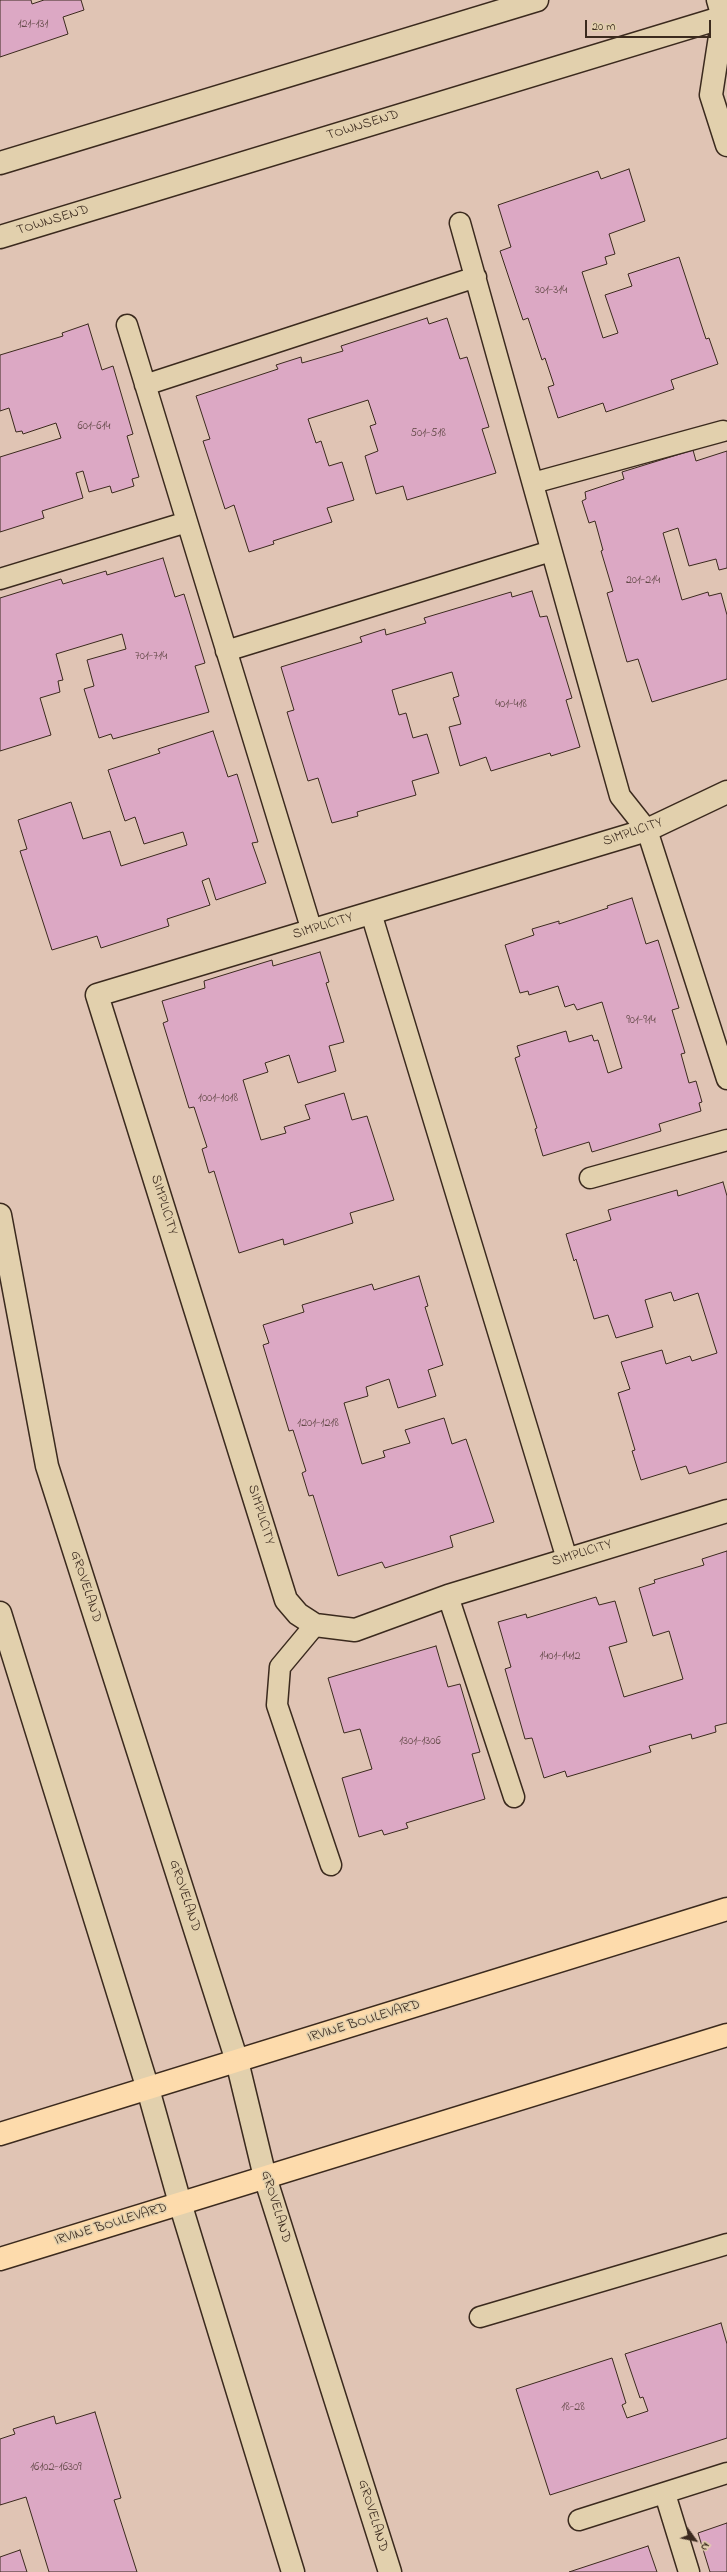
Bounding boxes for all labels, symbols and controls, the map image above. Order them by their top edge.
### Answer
scale bar [587,12,713,38]
house number: 121-131 [18,18,48,32]
text: 20 m [592,18,615,36]
street label: TOWNSEND [325,107,401,145]
street label: TOWNSEND [15,202,91,240]
house number: 301-314 [535,284,567,298]
house number: 601-614 [78,420,110,434]
house number: 501-518 [410,427,446,441]
house number: 201-214 [626,574,660,588]
house number: 701-714 [135,650,167,664]
house number: 401-418 [495,698,527,712]
street label: SIMPLICITY [601,815,665,851]
street label: SIMPLICITY [291,910,355,944]
house number: 901-914 [626,1014,656,1028]
house number: 1001-1018 [198,1092,238,1106]
street label: SIMPLICITY [146,1173,180,1237]
house number: 1201-1218 [297,1417,339,1431]
street label: SIMPLICITY [243,1483,277,1547]
street label: SIMPLICITY [550,1537,614,1571]
street label: GROVELAND [66,1549,104,1625]
house number: 1401-1412 [540,1650,580,1664]
house number: 1301-1306 [399,1735,441,1749]
street label: GROVELAND [165,1858,203,1934]
street label: IRVINE BOULEVARD [306,1997,422,2047]
street label: GROVELAND [256,2169,294,2245]
street label: IRVINE BOULEVARD [53,2200,169,2250]
house number: 18-28 [561,2401,585,2415]
house number: 16102-16309 [30,2461,82,2475]
street label: GROVELAND [353,2478,391,2554]
north arrow [675,2520,715,2560]
text: N [696,2539,714,2554]

